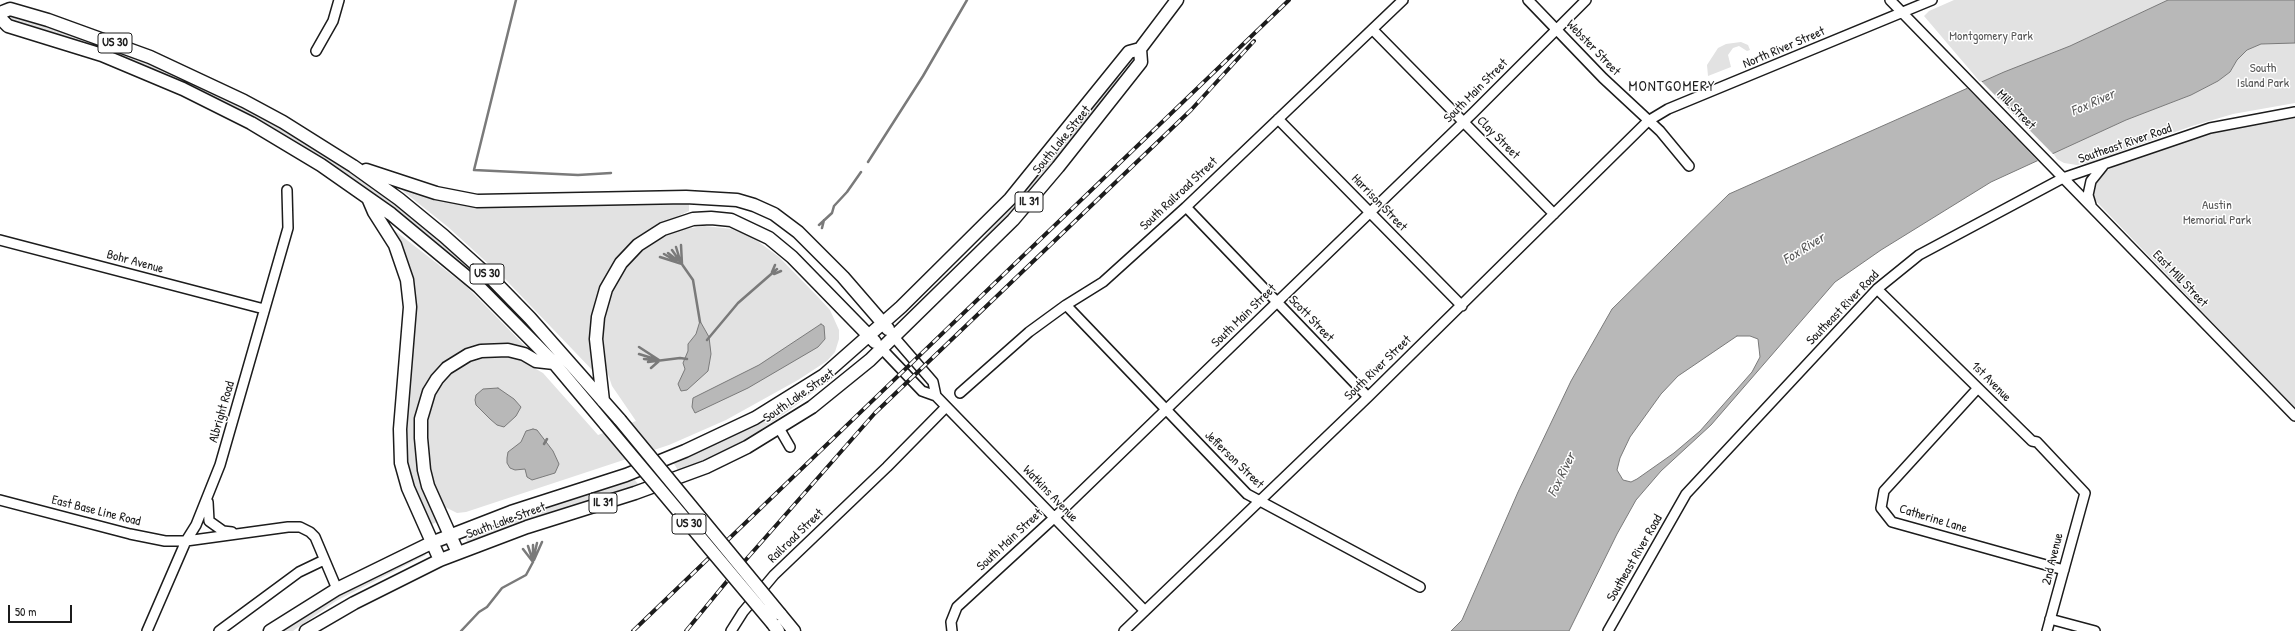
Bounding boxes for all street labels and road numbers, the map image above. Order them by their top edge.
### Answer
street label: Webster Street [1563,17,1623,79]
street label: North River Street [1741,24,1827,72]
road number: US 30 [98,33,132,53]
street label: South Main Street [1441,56,1511,126]
street label: Mill Street [1993,87,2039,133]
street label: South Lake Street [1030,103,1094,177]
street label: Clay Street [1473,113,1523,163]
street label: Southeast River Road [2076,121,2174,167]
street label: South Railroad Street [1137,154,1221,234]
street label: Harrison Street [1348,171,1410,235]
road number: IL 31 [1015,192,1043,212]
street label: Bohr Avenue [105,247,165,277]
street label: East Mill Street [2149,247,2211,311]
road number: US 30 [470,264,504,284]
street label: Southeast River Road [1804,267,1882,349]
street label: South Main Street [1208,281,1280,351]
street label: Scott Street [1285,293,1337,345]
street label: South River Street [1341,332,1415,404]
street label: 1st Avenue [1968,359,2014,405]
street label: South Lake Street [760,366,838,426]
street label: Albright Road [206,380,238,444]
street label: Jefferson Street [1201,428,1267,492]
street label: Watkins Avenue [1019,462,1081,526]
street label: East Base Line Road [50,492,142,530]
road number: IL 31 [589,493,617,513]
street label: South Lake Street [464,499,548,543]
street label: Catherine Lane [1897,501,1969,537]
street label: Railroad Street [765,506,827,566]
street label: South Main Street [974,506,1046,574]
street label: Southeast River Road [1604,512,1666,604]
road number: US 30 [672,514,706,534]
street label: 2nd Avenue [2039,531,2067,587]

